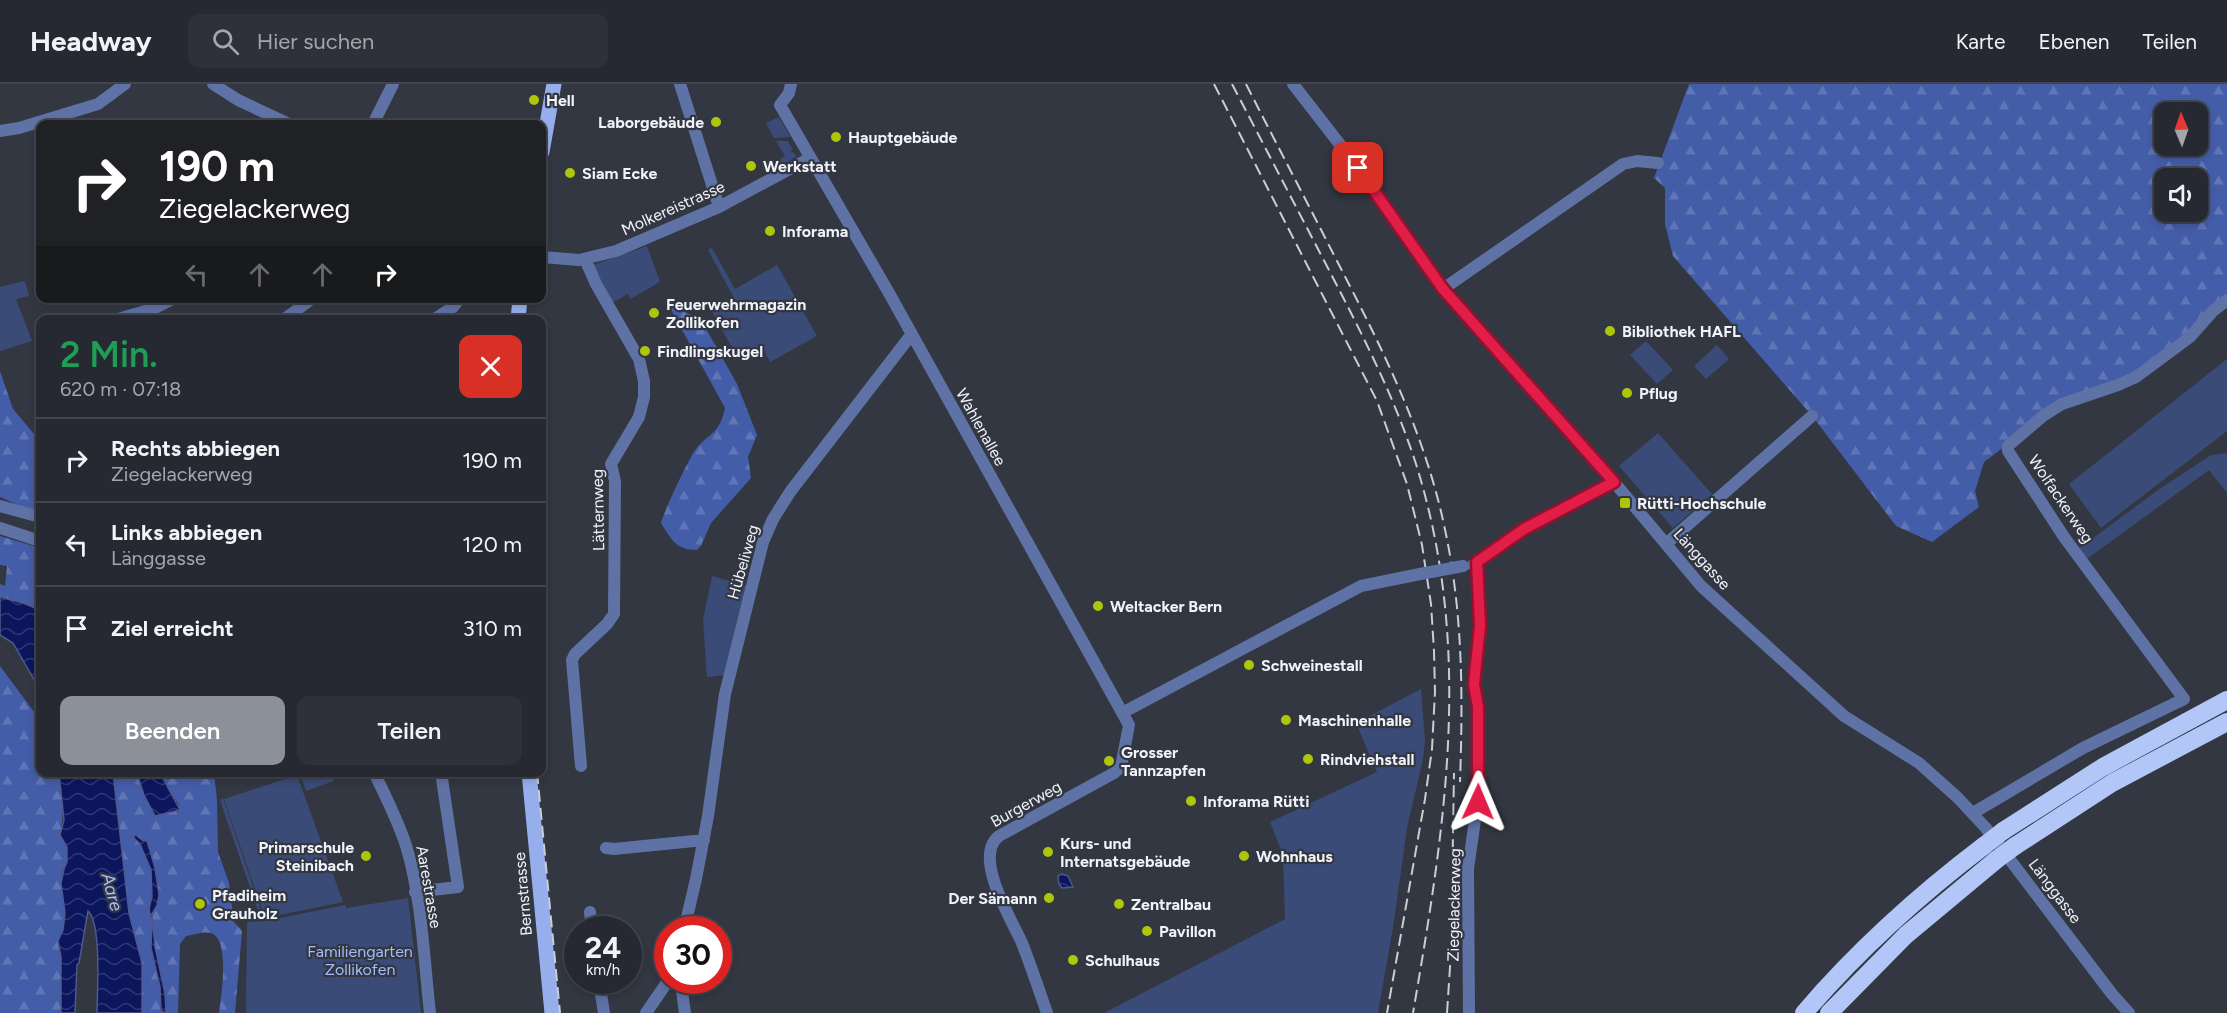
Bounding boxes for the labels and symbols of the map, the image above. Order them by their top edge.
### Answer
place label: Hell [546,91,575,110]
marker: Hell [527,93,541,107]
north arrow [2154,102,2208,156]
place label: Laborgebäude [598,113,704,132]
marker: Laborgebäude [709,115,723,129]
place label: Hauptgebäude [848,128,958,147]
marker: Hauptgebäude [829,130,843,144]
pin [1332,142,1383,193]
place label: Werkstatt [763,157,837,176]
marker: Werkstatt [744,159,758,173]
place label: Siam Ecke [582,164,658,183]
marker: Siam Ecke [563,166,577,180]
street label: Molkereistrasse [618,177,728,239]
place label: Inforama [782,222,848,241]
marker: Inforama [763,224,777,238]
place label: Feuerwehrmagazin Zollikofen [666,295,806,332]
marker: Feuerwehrmagazin Zollikofen [647,306,661,320]
place label: Bibliothek HAFL [1622,322,1741,341]
marker: Bibliothek HAFL [1603,324,1617,338]
place label: Findlingskugel [657,342,763,361]
marker: Findlingskugel [638,344,652,358]
place label: Pflug [1639,384,1678,403]
street label: Wahlenallee [952,385,1010,469]
marker: Pflug [1620,386,1634,400]
street label: Wolfackerweg [2024,451,2098,547]
street label: Lätternweg [588,469,608,551]
place label: Rütti-Hochschule [1637,494,1766,513]
marker: Rütti-Hochschule [1618,496,1632,510]
street label: Hübeliweg [723,522,763,602]
street label: Länggasse [1670,524,1735,594]
place label: Weltacker Bern [1110,597,1222,616]
marker: Weltacker Bern [1091,599,1105,613]
place label: Schweinestall [1261,656,1363,675]
marker: Schweinestall [1242,658,1256,672]
place label: Maschinenhalle [1298,711,1411,730]
marker: Maschinenhalle [1279,713,1293,727]
place label: Grosser Tannzapfen [1121,743,1206,780]
place label: Rindviehstall [1320,750,1414,769]
marker: Rindviehstall [1301,752,1315,766]
marker: Grosser Tannzapfen [1102,754,1116,768]
position arrow [1446,770,1510,834]
street label: Burgerweg [987,777,1065,831]
place label: Inforama Rütti [1203,792,1309,811]
marker: Inforama Rütti [1184,794,1198,808]
place label: Kurs- und Internatsgebäude [1060,834,1191,871]
place label: Primarschule Steinibach [258,838,354,875]
street label: Aarestrasse [412,844,446,930]
marker: Kurs- und Internatsgebäude [1041,845,1055,859]
place label: Wohnhaus [1256,847,1333,866]
street label: Ziegelackerweg [1444,848,1464,962]
marker: Primarschule Steinibach [359,849,373,863]
marker: Wohnhaus [1237,849,1251,863]
street label: Bernstrasse [510,851,536,936]
street label: Länggasse [2025,855,2086,927]
water label: Aare [96,869,128,914]
place label: Pfadiheim Grauholz [212,886,286,923]
place label: Der Sämann [948,889,1037,908]
marker: Der Sämann [1042,891,1056,905]
place label: Zentralbau [1131,895,1211,914]
marker: Pfadiheim Grauholz [193,897,207,911]
marker: Zentralbau [1112,897,1126,911]
speed limit sign: 30 [654,916,732,994]
place label: Pavillon [1159,922,1216,941]
marker: Pavillon [1140,924,1154,938]
park label: Familiengarten Zollikofen [307,942,413,979]
place label: Schulhaus [1085,951,1160,970]
marker: Schulhaus [1066,953,1080,967]

